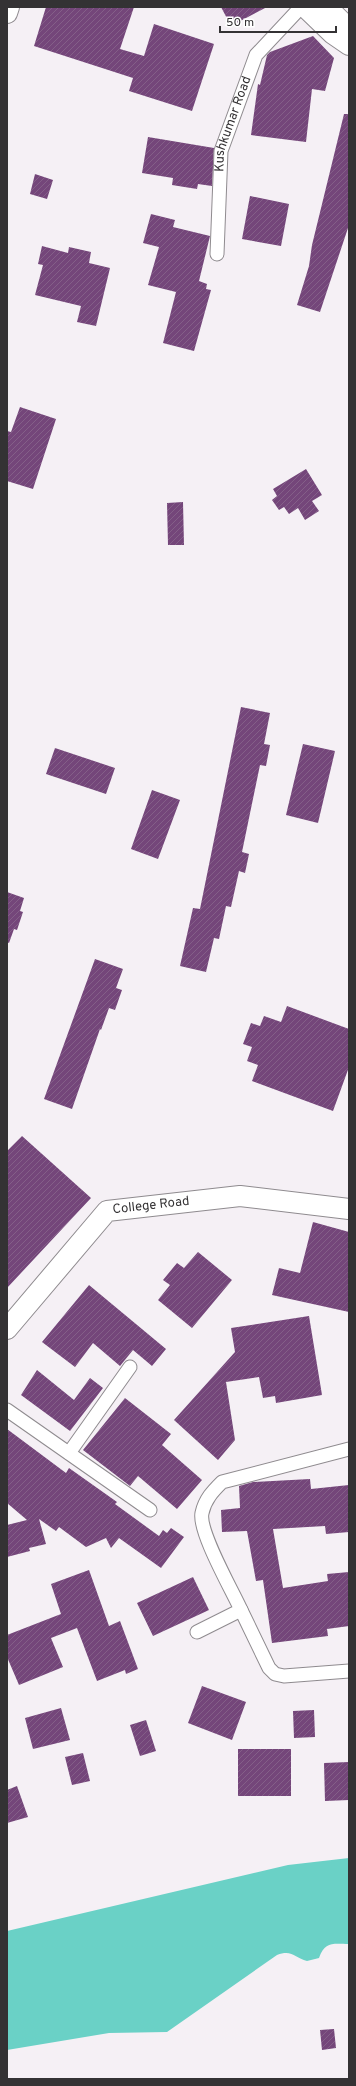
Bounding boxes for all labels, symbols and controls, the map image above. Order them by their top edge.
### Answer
scale bar [220,8,336,34]
text: 50 m [226,15,254,31]
street label: Kushkumar Road [212,74,256,172]
street label: College Road [112,1194,190,1218]

